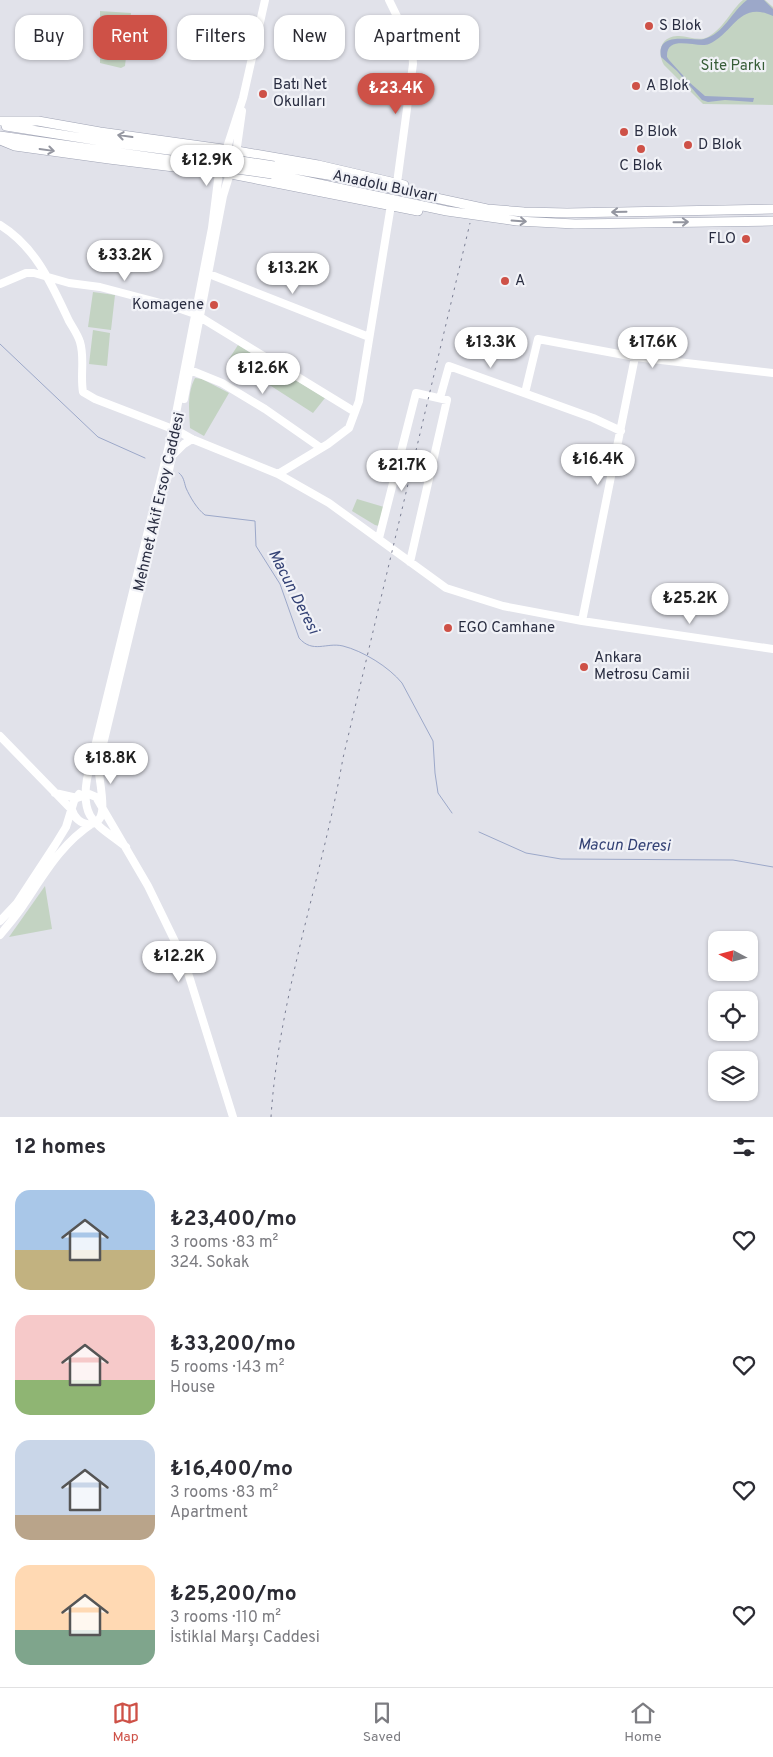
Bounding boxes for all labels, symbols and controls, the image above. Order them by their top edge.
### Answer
chip: Buy [15,15,83,60]
chip: Rent [93,15,167,60]
chip: Filters [177,15,264,60]
chip: New [274,15,345,60]
chip: Apartment [355,15,479,60]
place label: S Blok [659,17,702,36]
marker: S Blok [643,20,655,32]
park label: Site Parkı [701,57,765,76]
pin: ₺23.4K [355,72,437,115]
place label: Batı Net Okulları [273,76,327,112]
place label: A Blok [646,77,689,96]
text: ₺23.4K [368,79,424,99]
marker: A Blok [630,80,642,92]
marker: Batı Net Okulları [257,88,269,100]
place label: B Blok [634,123,678,142]
marker: B Blok [618,126,630,138]
one-way arrow [117,130,133,140]
place label: D Blok [698,136,742,155]
marker: D Blok [682,139,694,151]
marker: C Blok [635,143,647,155]
pin: ₺12.9K [166,144,248,187]
one-way arrow [39,146,55,156]
text: ₺12.9K [181,151,233,171]
place label: C Blok [619,157,663,176]
street label: Anadolu Bulvarı [331,167,439,207]
one-way arrow [612,207,628,217]
one-way arrow [510,216,526,226]
one-way arrow [672,217,689,227]
place label: FLO [708,230,736,249]
marker: FLO [740,233,752,245]
pin: ₺33.2K [84,240,166,282]
text: ₺33.2K [98,246,152,266]
pin: ₺13.2K [252,252,334,295]
text: ₺13.2K [267,259,319,279]
place label: A [515,272,525,291]
marker: A [499,275,511,287]
place label: Komagene [132,296,204,315]
marker: Komagene [208,299,220,311]
pin: ₺13.3K [450,326,532,369]
pin: ₺17.6K [612,326,694,369]
text: ₺13.3K [466,333,516,353]
text: ₺17.6K [629,333,677,353]
pin: ₺12.6K [222,352,304,395]
text: ₺12.6K [237,359,289,379]
street label: Mehmet Akif Ersoy Caddesi [130,411,190,593]
pin: ₺16.4K [557,444,639,486]
pin: ₺21.7K [361,450,443,492]
text: ₺16.4K [572,450,624,470]
text: ₺21.7K [377,456,427,476]
water label: Macun Deresi [263,546,323,639]
pin: ₺25.2K [649,582,731,625]
text: ₺25.2K [662,589,718,609]
place label: EGO Camhane [458,619,555,638]
marker: EGO Camhane [442,622,454,634]
place label: Ankara Metrosu Camii [594,649,690,685]
marker: Ankara Metrosu Camii [578,661,590,673]
pin: ₺18.8K [70,742,152,785]
text: ₺18.8K [85,749,137,769]
water label: Macun Deresi [578,835,671,857]
north arrow [708,931,758,981]
map controls [708,931,758,1101]
pin: ₺12.2K [138,940,220,983]
text: ₺12.2K [153,947,205,967]
button: locate [708,991,758,1041]
button: layers [708,1051,758,1101]
icon: filters [730,1133,758,1161]
text: 12 homes [15,1134,106,1161]
text: ₺23,400/mo [170,1206,297,1233]
icon: home [55,1210,115,1270]
icon: heart [730,1226,758,1254]
text: 3 rooms · 83 m² [170,1233,278,1253]
text: 324. Sokak [170,1253,249,1273]
text: ₺33,200/mo [170,1331,296,1358]
icon: home [55,1335,115,1395]
icon: heart [730,1351,758,1379]
text: 5 rooms · 143 m² [170,1358,284,1378]
text: House [170,1378,215,1398]
text: ₺16,400/mo [170,1456,293,1483]
icon: home [55,1460,115,1520]
icon: heart [730,1476,758,1504]
text: 3 rooms · 83 m² [170,1483,278,1503]
text: Apartment [170,1503,248,1523]
text: ₺25,200/mo [170,1581,297,1608]
icon: home [55,1585,115,1645]
icon: heart [730,1601,758,1629]
text: 3 rooms · 110 m² [170,1608,281,1628]
text: İstiklal Marşı Caddesi [170,1628,320,1648]
tab: Map [112,1699,140,1746]
tab: Saved [363,1699,401,1746]
tab: Home [624,1699,661,1746]

